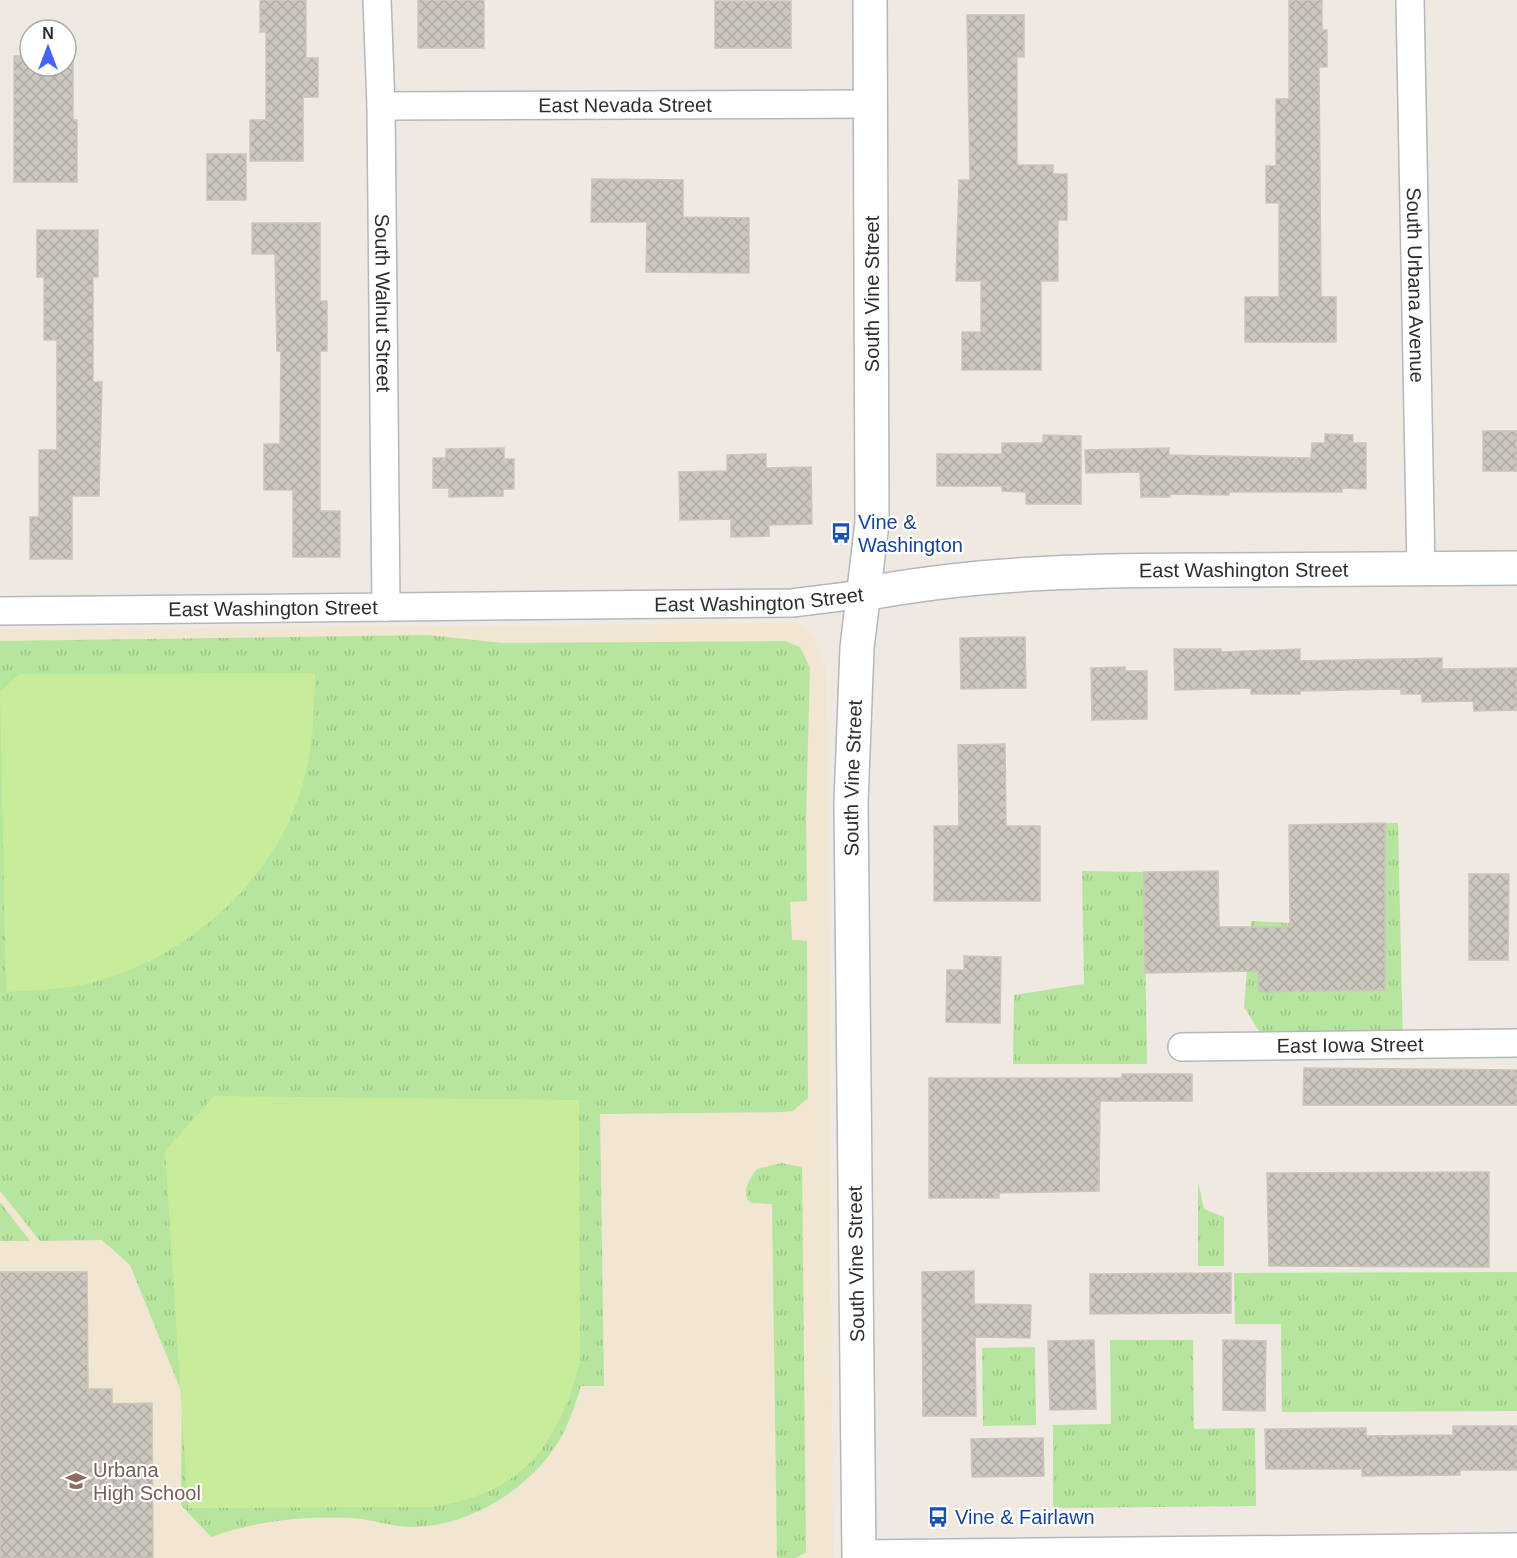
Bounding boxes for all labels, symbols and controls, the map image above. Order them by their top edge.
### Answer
north arrow [18,18,78,78]
text: N [42,25,54,42]
street label: East Nevada Street [538,94,712,116]
street label: South Urbana Avenue [1403,187,1428,383]
street label: South Walnut Street [371,214,395,393]
street label: South Vine Street [861,215,883,372]
place label: Vine & Washington [858,511,963,556]
bus stop icon: Vine & Washington [829,521,853,545]
street label: East Washington Street [1139,559,1349,581]
street label: East Washington Street [654,583,865,615]
street label: East Washington Street [168,596,378,620]
street label: South Vine Street [840,699,866,856]
street label: East Iowa Street [1276,1033,1424,1057]
street label: South Vine Street [844,1185,868,1342]
place label: Urbana High School [93,1459,201,1504]
school or university icon: Urbana High School [64,1469,88,1493]
bus stop icon: Vine & Fairlawn [926,1505,950,1529]
place label: Vine & Fairlawn [955,1506,1095,1528]

